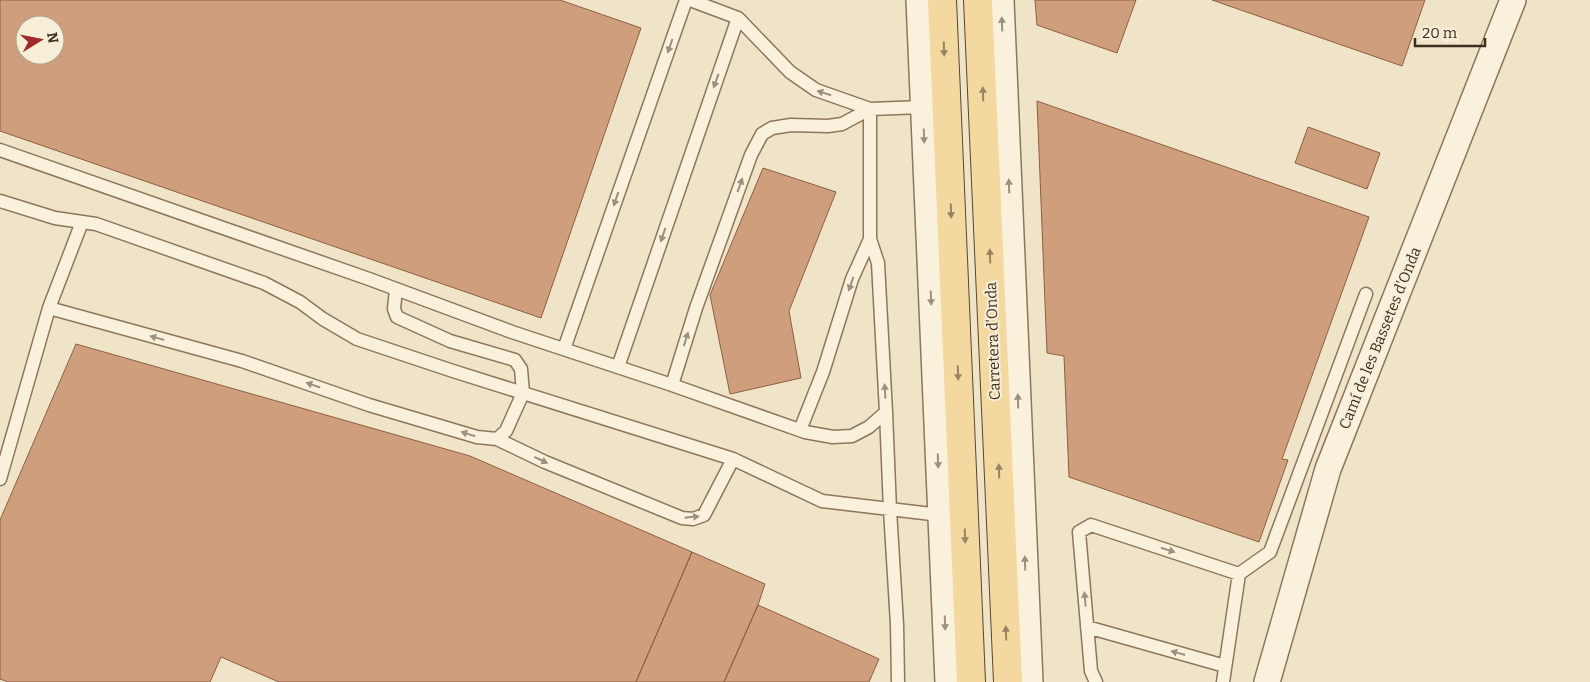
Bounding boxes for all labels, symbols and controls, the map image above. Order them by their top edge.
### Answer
north arrow [15,15,65,65]
scale bar [1415,15,1485,47]
one-way arrow [998,16,1006,32]
text: 20 m [1422,24,1458,42]
text: N [43,31,62,45]
one-way arrow [666,39,674,54]
one-way arrow [940,41,948,57]
one-way arrow [712,74,720,89]
one-way arrow [978,86,986,102]
one-way arrow [816,89,831,97]
one-way arrow [921,128,929,144]
one-way arrow [736,177,744,192]
one-way arrow [1004,178,1012,194]
one-way arrow [612,192,620,207]
one-way arrow [947,203,955,219]
one-way arrow [659,227,667,242]
street label: Camí de les Bassetes d'Onda [1335,244,1425,432]
one-way arrow [985,248,993,264]
one-way arrow [847,276,854,291]
street label: Carretera d'Onda [982,282,1004,400]
one-way arrow [928,291,936,307]
one-way arrow [683,331,691,346]
one-way arrow [150,333,165,341]
one-way arrow [954,366,962,382]
one-way arrow [305,381,320,389]
one-way arrow [881,383,889,399]
one-way arrow [1014,393,1022,409]
one-way arrow [460,430,475,438]
one-way arrow [934,453,942,469]
one-way arrow [534,456,548,464]
one-way arrow [995,463,1003,479]
one-way arrow [684,513,700,521]
one-way arrow [961,528,969,544]
one-way arrow [1160,547,1175,555]
one-way arrow [1021,555,1029,571]
one-way arrow [1081,591,1089,607]
one-way arrow [941,615,949,631]
one-way arrow [1002,625,1010,641]
one-way arrow [1171,649,1186,657]

